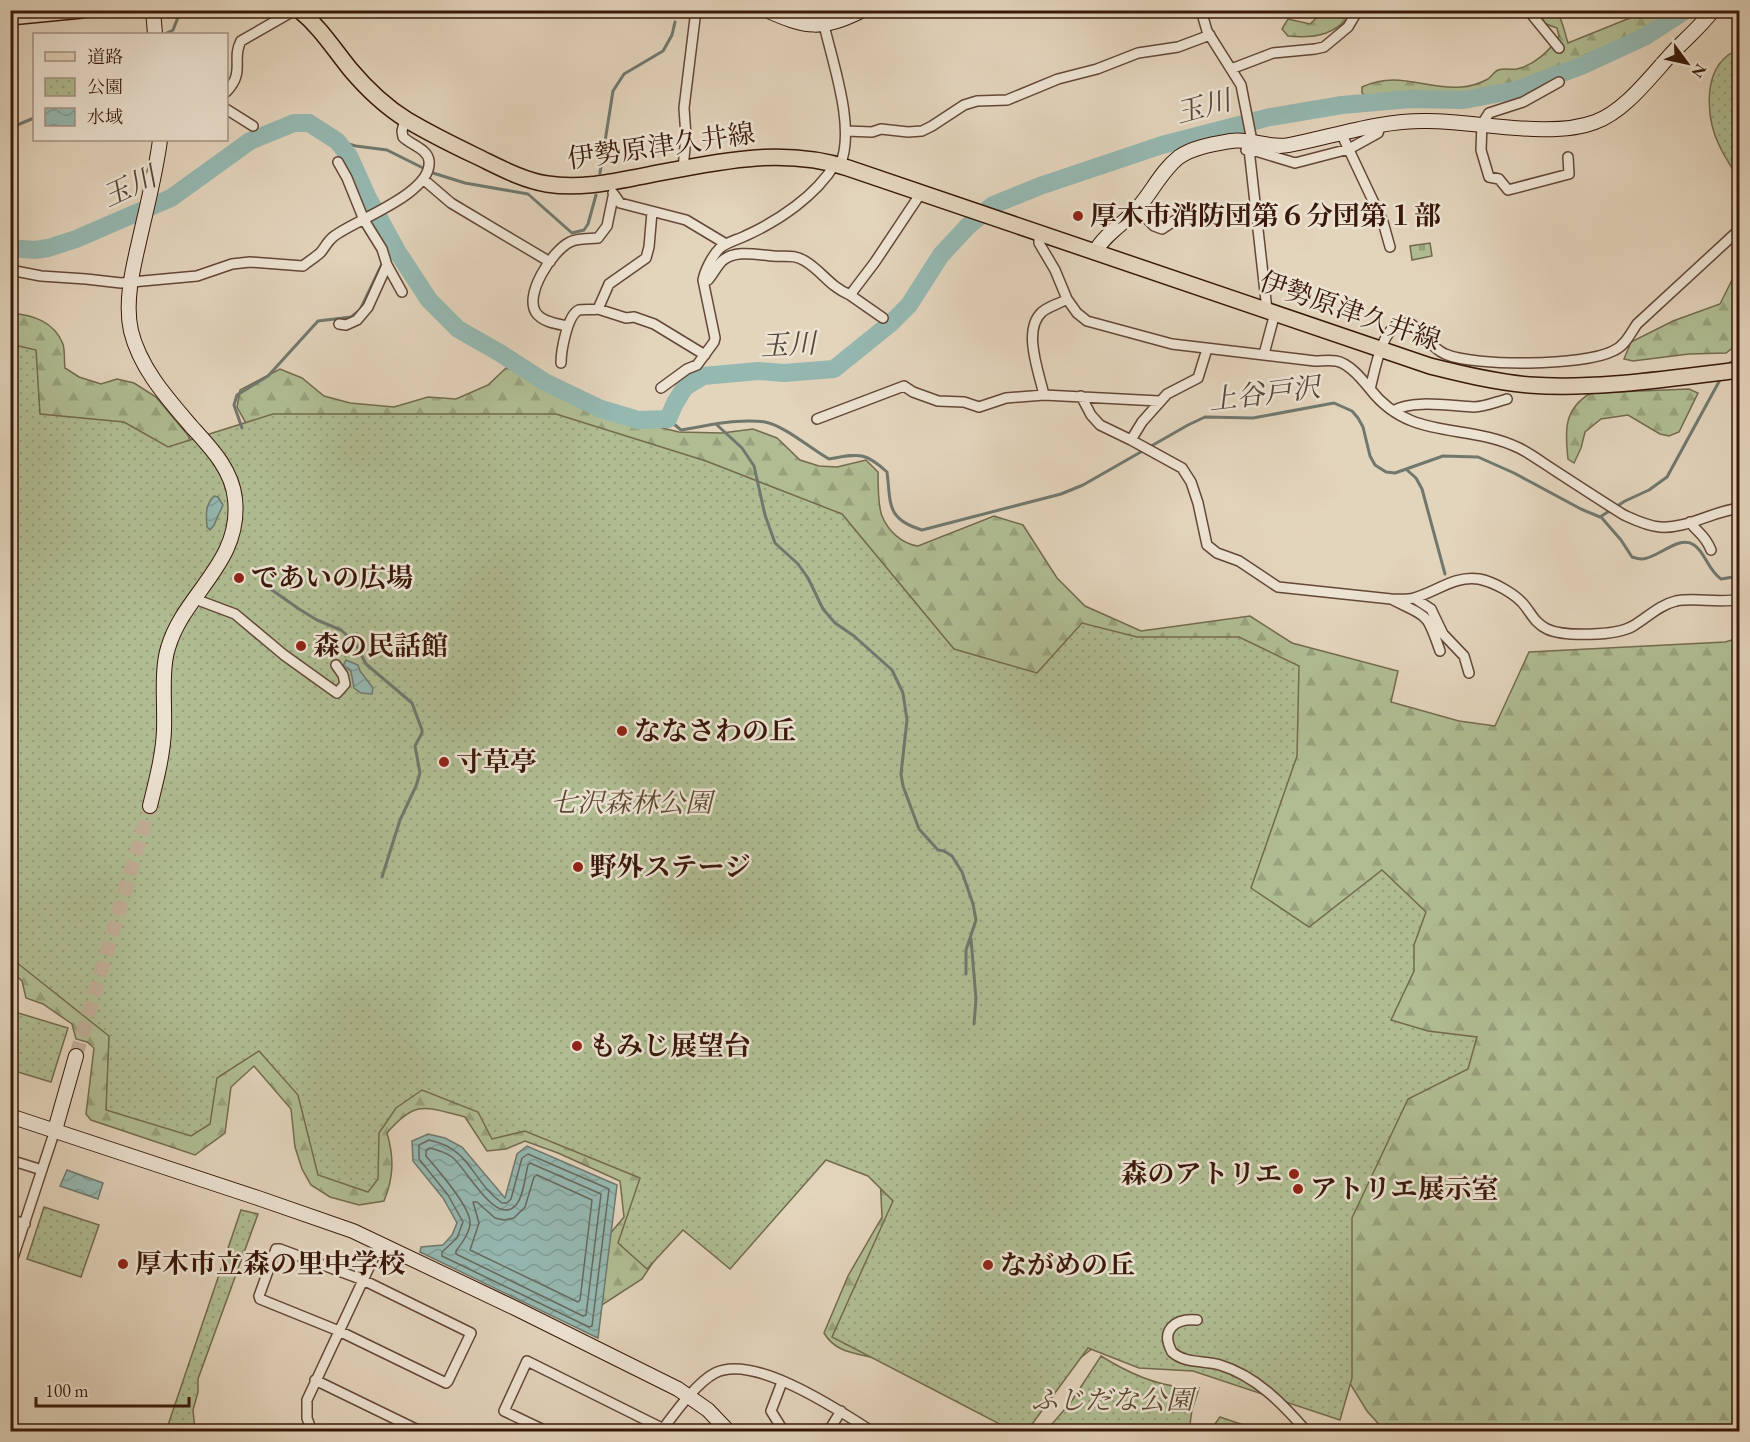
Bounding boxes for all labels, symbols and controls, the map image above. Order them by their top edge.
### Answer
legend [33,33,228,141]
north arrow [1657,33,1717,93]
text: 道路 [87,45,123,68]
text: N [1687,60,1711,82]
text: 公園 [87,75,123,98]
water label: 玉川 [1171,81,1238,131]
text: 水域 [87,105,123,128]
street label: 伊勢原津久井線 [565,115,757,176]
water label: 玉川 [96,157,165,214]
place label: 厚木市消防団第６分団第１部 [1090,198,1441,233]
marker: 厚木市消防団第６分団第１部 [1071,209,1085,223]
street label: 伊勢原津久井線 [1255,263,1445,358]
water label: 玉川 [759,324,820,363]
water label: 上谷戸沢 [1206,368,1325,418]
place label: であいの広場 [251,560,413,595]
marker: であいの広場 [232,571,246,585]
place label: 森の民話館 [313,628,448,663]
marker: 森の民話館 [294,639,308,653]
place label: ななさわの丘 [634,713,796,748]
marker: ななさわの丘 [615,724,629,738]
place label: 寸草亭 [456,744,537,779]
marker: 寸草亭 [437,755,451,769]
park label: 七沢森林公園 [550,785,716,820]
place label: 野外ステージ [590,849,751,884]
marker: 野外ステージ [571,860,585,874]
place label: もみじ展望台 [589,1028,751,1063]
marker: もみじ展望台 [570,1039,584,1053]
place label: 森のアトリエ [1121,1156,1282,1191]
marker: 森のアトリエ [1287,1167,1301,1181]
place label: アトリエ展示室 [1310,1171,1498,1206]
marker: アトリエ展示室 [1291,1182,1305,1196]
place label: 厚木市立森の里中学校 [135,1246,405,1281]
place label: ながめの丘 [1000,1247,1135,1282]
marker: 厚木市立森の里中学校 [116,1257,130,1271]
marker: ながめの丘 [981,1258,995,1272]
scale bar [36,1370,189,1408]
text: 100 m [45,1379,89,1402]
park label: ふじだな公園 [1031,1382,1197,1417]

